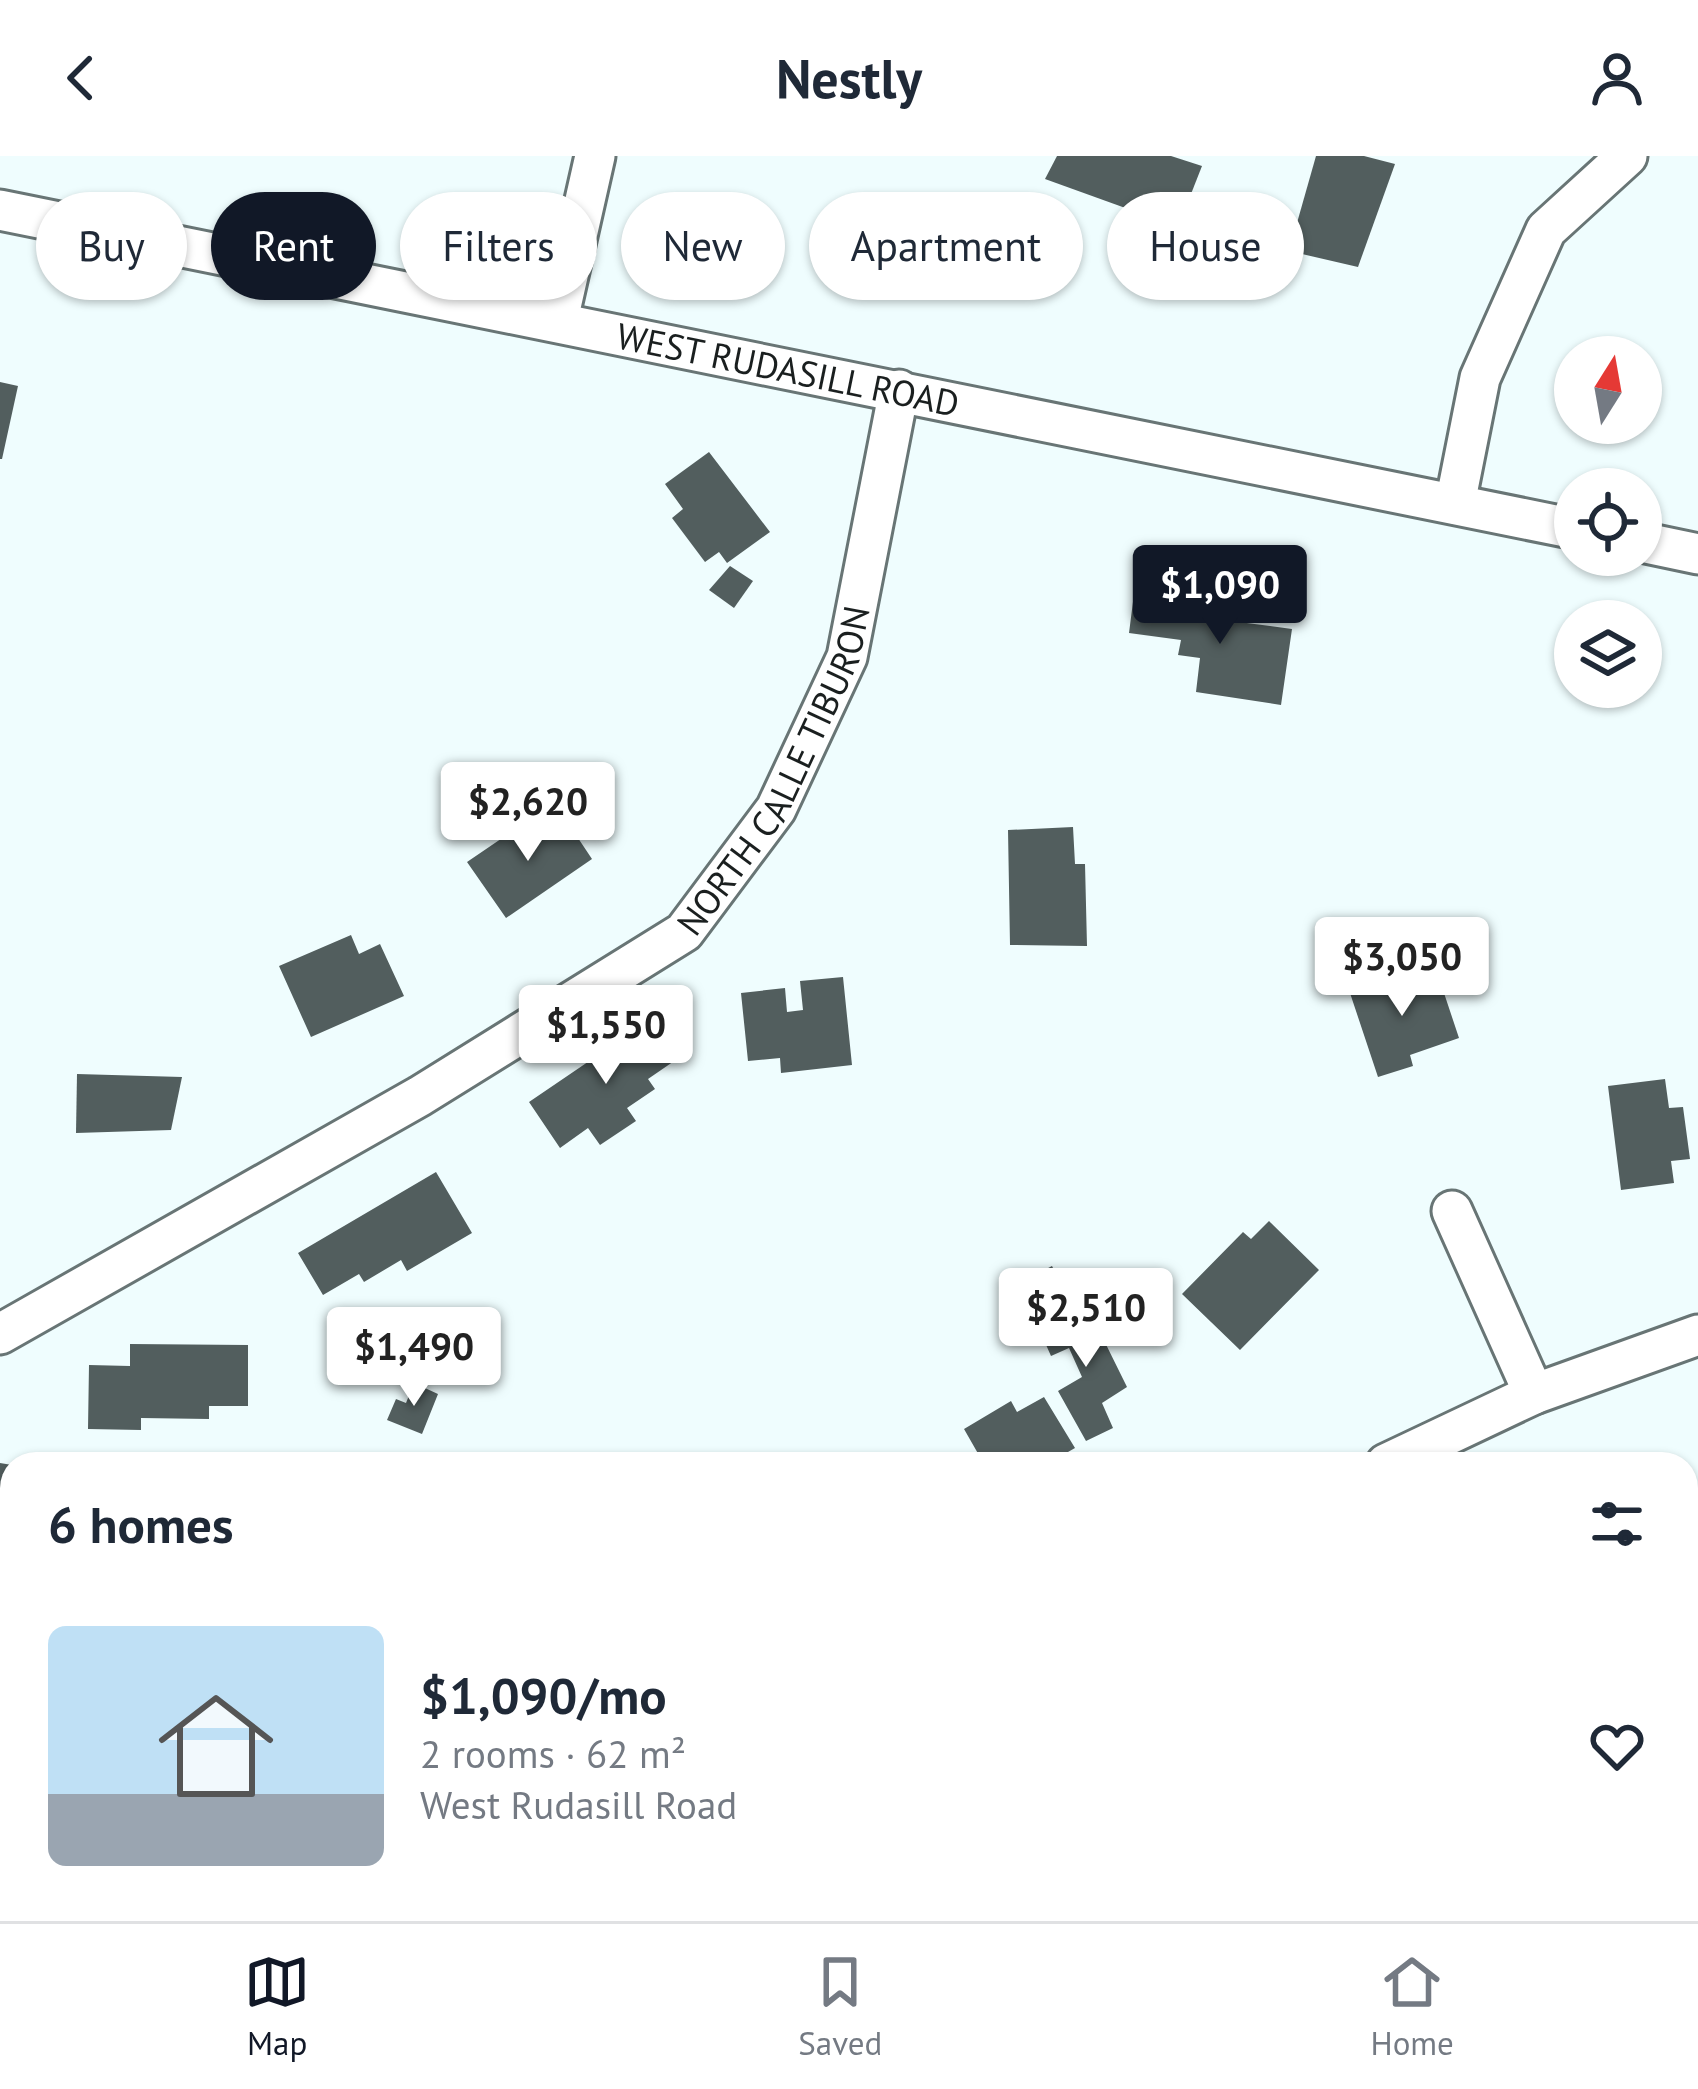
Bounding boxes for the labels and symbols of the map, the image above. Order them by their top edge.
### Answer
street label: WEST RUDASILL ROAD [613,312,963,427]
north arrow [1554,336,1662,444]
pin: $1,090 [1122,545,1318,647]
street label: NORTH CALLE TIBURON [666,602,879,944]
pin: $2,620 [430,762,626,864]
pin: $3,050 [1304,917,1500,1019]
pin: $1,550 [508,985,704,1087]
pin: $2,510 [988,1268,1184,1370]
pin: $1,490 [316,1307,512,1409]

